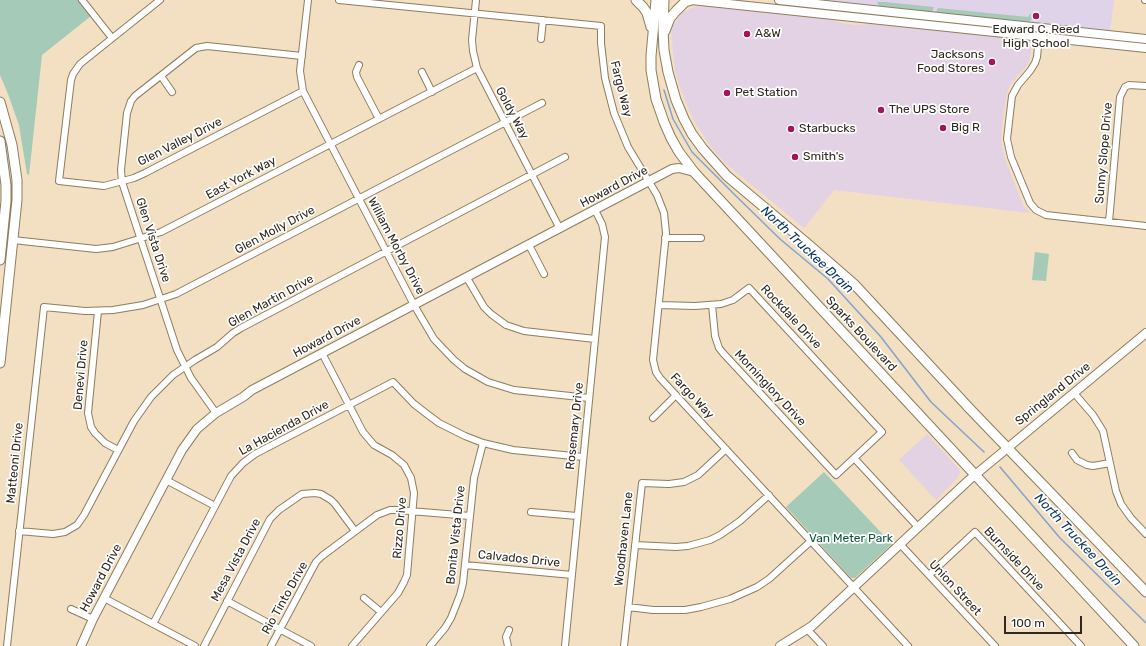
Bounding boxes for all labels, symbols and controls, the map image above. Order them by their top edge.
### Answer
marker: Edward C. Reed High School [1031,11,1041,21]
place label: Edward C. Reed High School [992,23,1080,51]
place label: A&W [755,27,781,41]
marker: A&W [742,29,752,39]
place label: Jacksons Food Stores [917,48,984,76]
marker: Jacksons Food Stores [987,57,997,67]
street label: Fargo Way [607,60,635,118]
street label: Goldy Way [492,84,532,142]
place label: Pet Station [735,86,797,100]
marker: Pet Station [722,88,732,98]
street label: Sunny Slope Drive [1092,102,1116,204]
place label: The UPS Store [889,103,969,117]
marker: The UPS Store [876,105,886,115]
street label: Glen Valley Drive [135,115,225,169]
place label: Big R [951,121,980,135]
place label: Starbucks [799,122,856,136]
marker: Big R [938,123,948,133]
marker: Starbucks [786,124,796,134]
place label: Smith's [803,150,844,164]
marker: Smith's [790,152,800,162]
street label: East York Way [203,153,279,203]
street label: Howard Drive [578,163,650,211]
street label: William Morby Drive [364,195,428,297]
street label: Glen Vista Drive [133,196,173,284]
street label: Glen Molly Drive [232,203,318,257]
water label: North Truckee Drain [757,203,857,297]
street label: Glen Martin Drive [226,272,316,330]
street label: Rockdale Drive [758,282,824,352]
street label: Sparks Boulevard [823,294,899,374]
street label: Howard Drive [291,313,363,361]
street label: Denevi Drive [71,339,91,411]
street label: Morninglory Drive [731,347,809,429]
street label: Springland Drive [1013,359,1093,429]
street label: Fargo Way [667,370,717,422]
street label: Rosemary Drive [563,382,587,470]
street label: La Hacienda Drive [237,397,331,459]
street label: Matteoni Drive [4,422,26,504]
street label: Bonita Vista Drive [444,485,468,585]
water label: North Truckee Drain [1031,490,1125,590]
street label: Woodhaven Lane [612,491,636,587]
street label: Rizzo Drive [390,497,410,559]
street label: Mesa Vista Drive [208,516,264,604]
street label: Burnside Drive [981,524,1047,594]
park label: Van Meter Park [809,532,893,546]
street label: Howard Drive [77,542,125,614]
street label: Calvados Drive [477,548,561,570]
street label: Union Street [926,557,984,619]
street label: Rio Tinto Drive [259,559,311,637]
scale bar [1006,608,1084,634]
text: 100 m [1011,616,1045,630]

